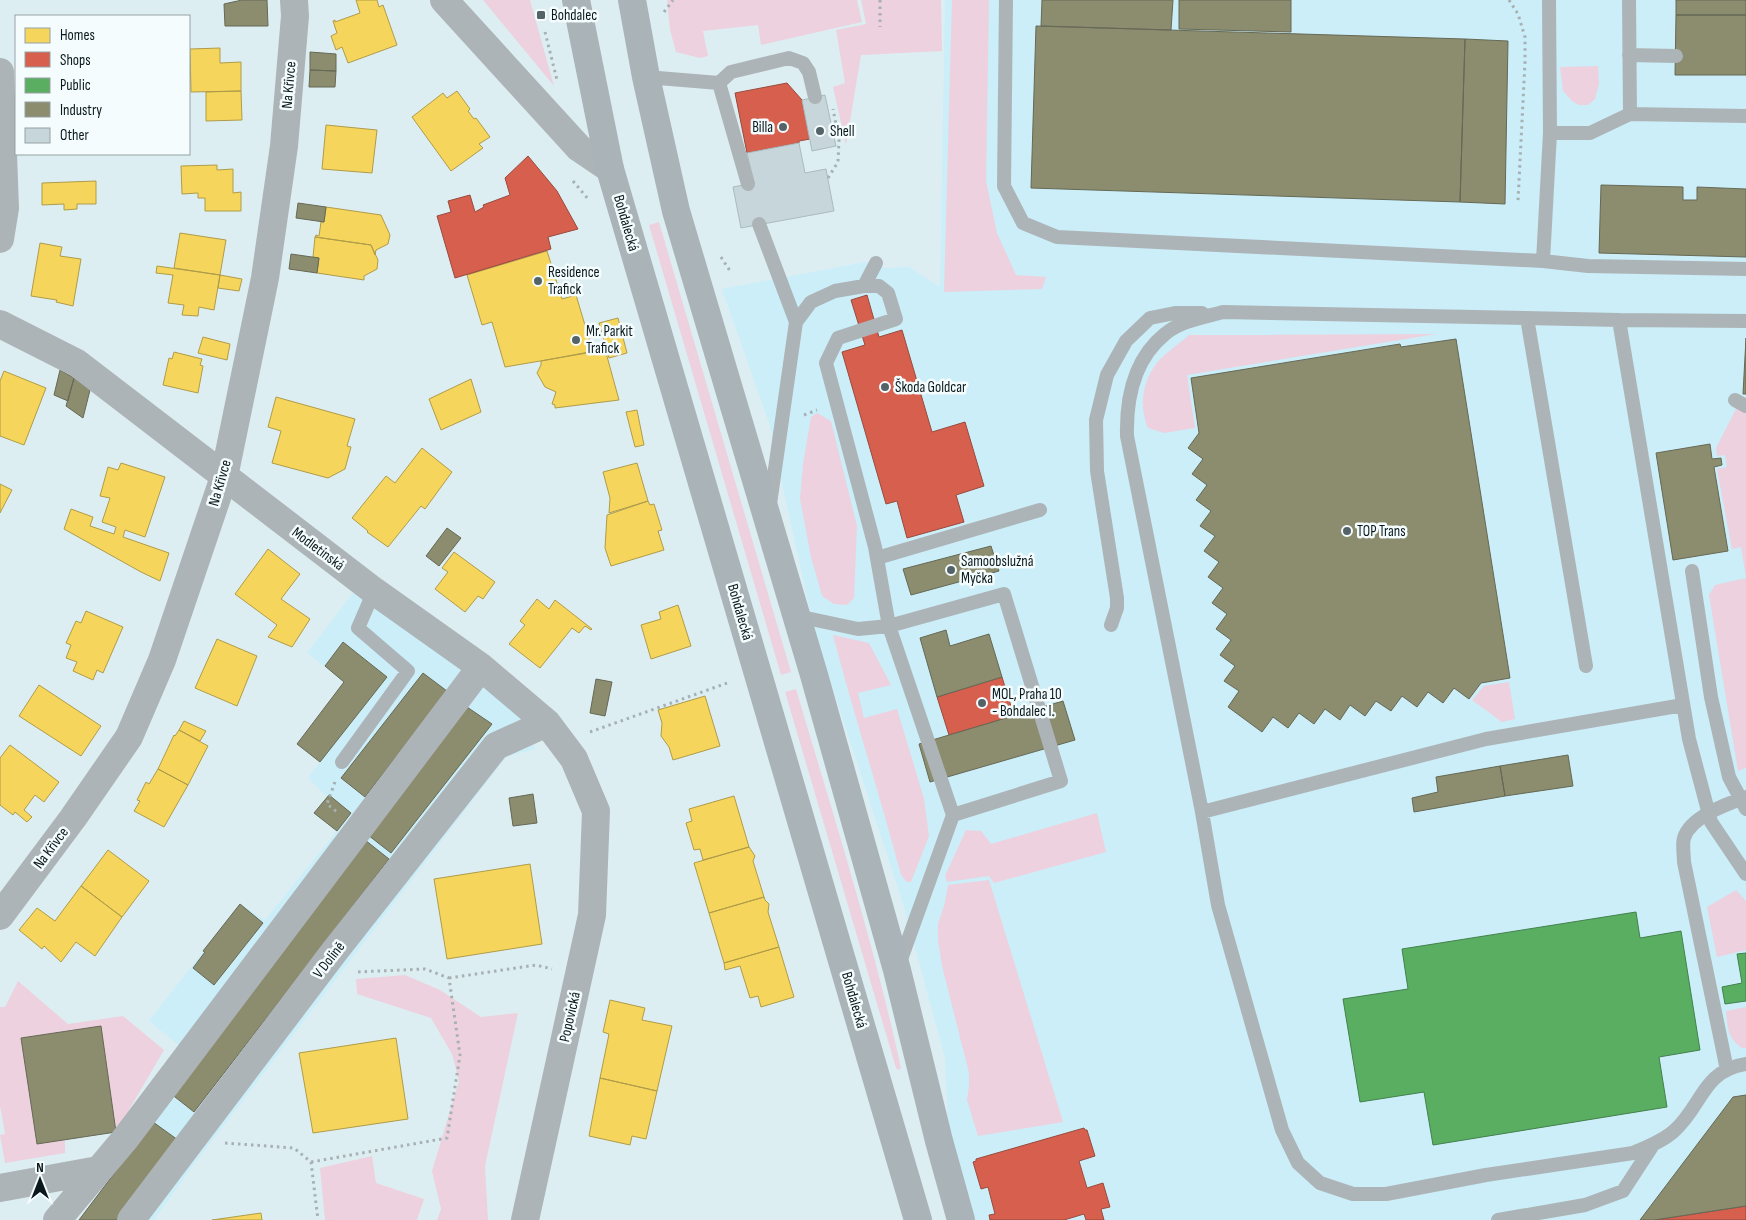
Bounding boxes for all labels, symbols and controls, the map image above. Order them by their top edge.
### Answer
place label: Bohdalec [551,6,597,25]
marker: Bohdalec [535,9,547,21]
legend [15,15,190,155]
text: Homes [60,26,95,45]
text: Shops [60,51,91,70]
street label: Na Křivce [277,61,301,109]
text: Public [60,76,91,95]
text: Industry [60,101,102,120]
place label: Billa [752,118,773,137]
marker: Billa [777,121,789,133]
place label: Shell [830,122,854,141]
marker: Shell [814,125,826,137]
text: Other [60,126,89,145]
street label: Bohdalecká [609,193,643,254]
place label: Residence Trafick [548,263,600,299]
marker: Residence Trafick [532,275,544,287]
place label: Mr. Parkit Trafick [586,322,633,358]
marker: Mr. Parkit Trafick [570,334,582,346]
place label: Škoda Goldcar [895,378,967,397]
marker: Škoda Goldcar [879,381,891,393]
street label: Na Křivce [204,458,236,508]
place label: TOP Trans [1357,522,1406,541]
street label: Modletínská [288,523,348,575]
marker: TOP Trans [1341,525,1353,537]
place label: Samoobslužná Myčka [961,552,1034,588]
marker: Samoobslužná Myčka [945,564,957,576]
street label: Bohdalecká [723,582,757,643]
place label: MOL, Praha 10 - Bohdalec I. [992,685,1062,721]
marker: MOL, Praha 10 - Bohdalec I. [976,697,988,709]
street label: Na Křivce [29,823,73,873]
street label: V Dolině [309,938,349,982]
street label: Bohdalecká [837,970,871,1031]
street label: Popovická [555,990,585,1044]
north arrow [15,1155,65,1205]
text: N [36,1159,44,1176]

